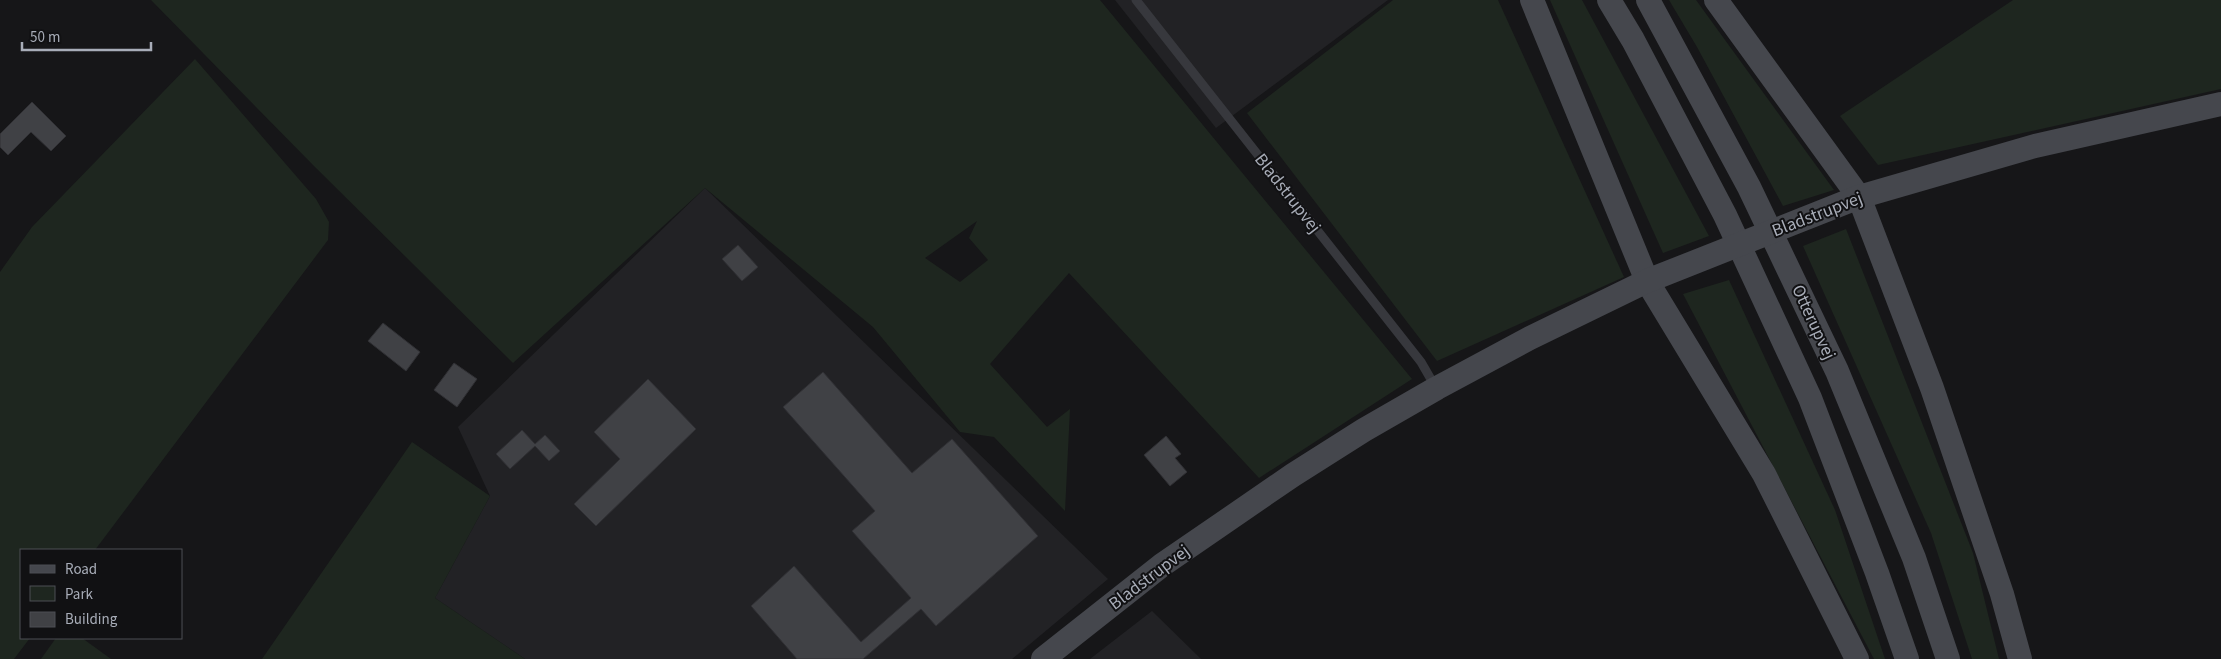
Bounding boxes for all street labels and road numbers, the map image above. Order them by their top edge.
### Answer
street label: Bladstrupvej [1248,148,1327,239]
street label: Bladstrupvej [1768,186,1866,243]
street label: Otterupvej [1785,281,1842,364]
street label: Bladstrupvej [1104,539,1195,616]

